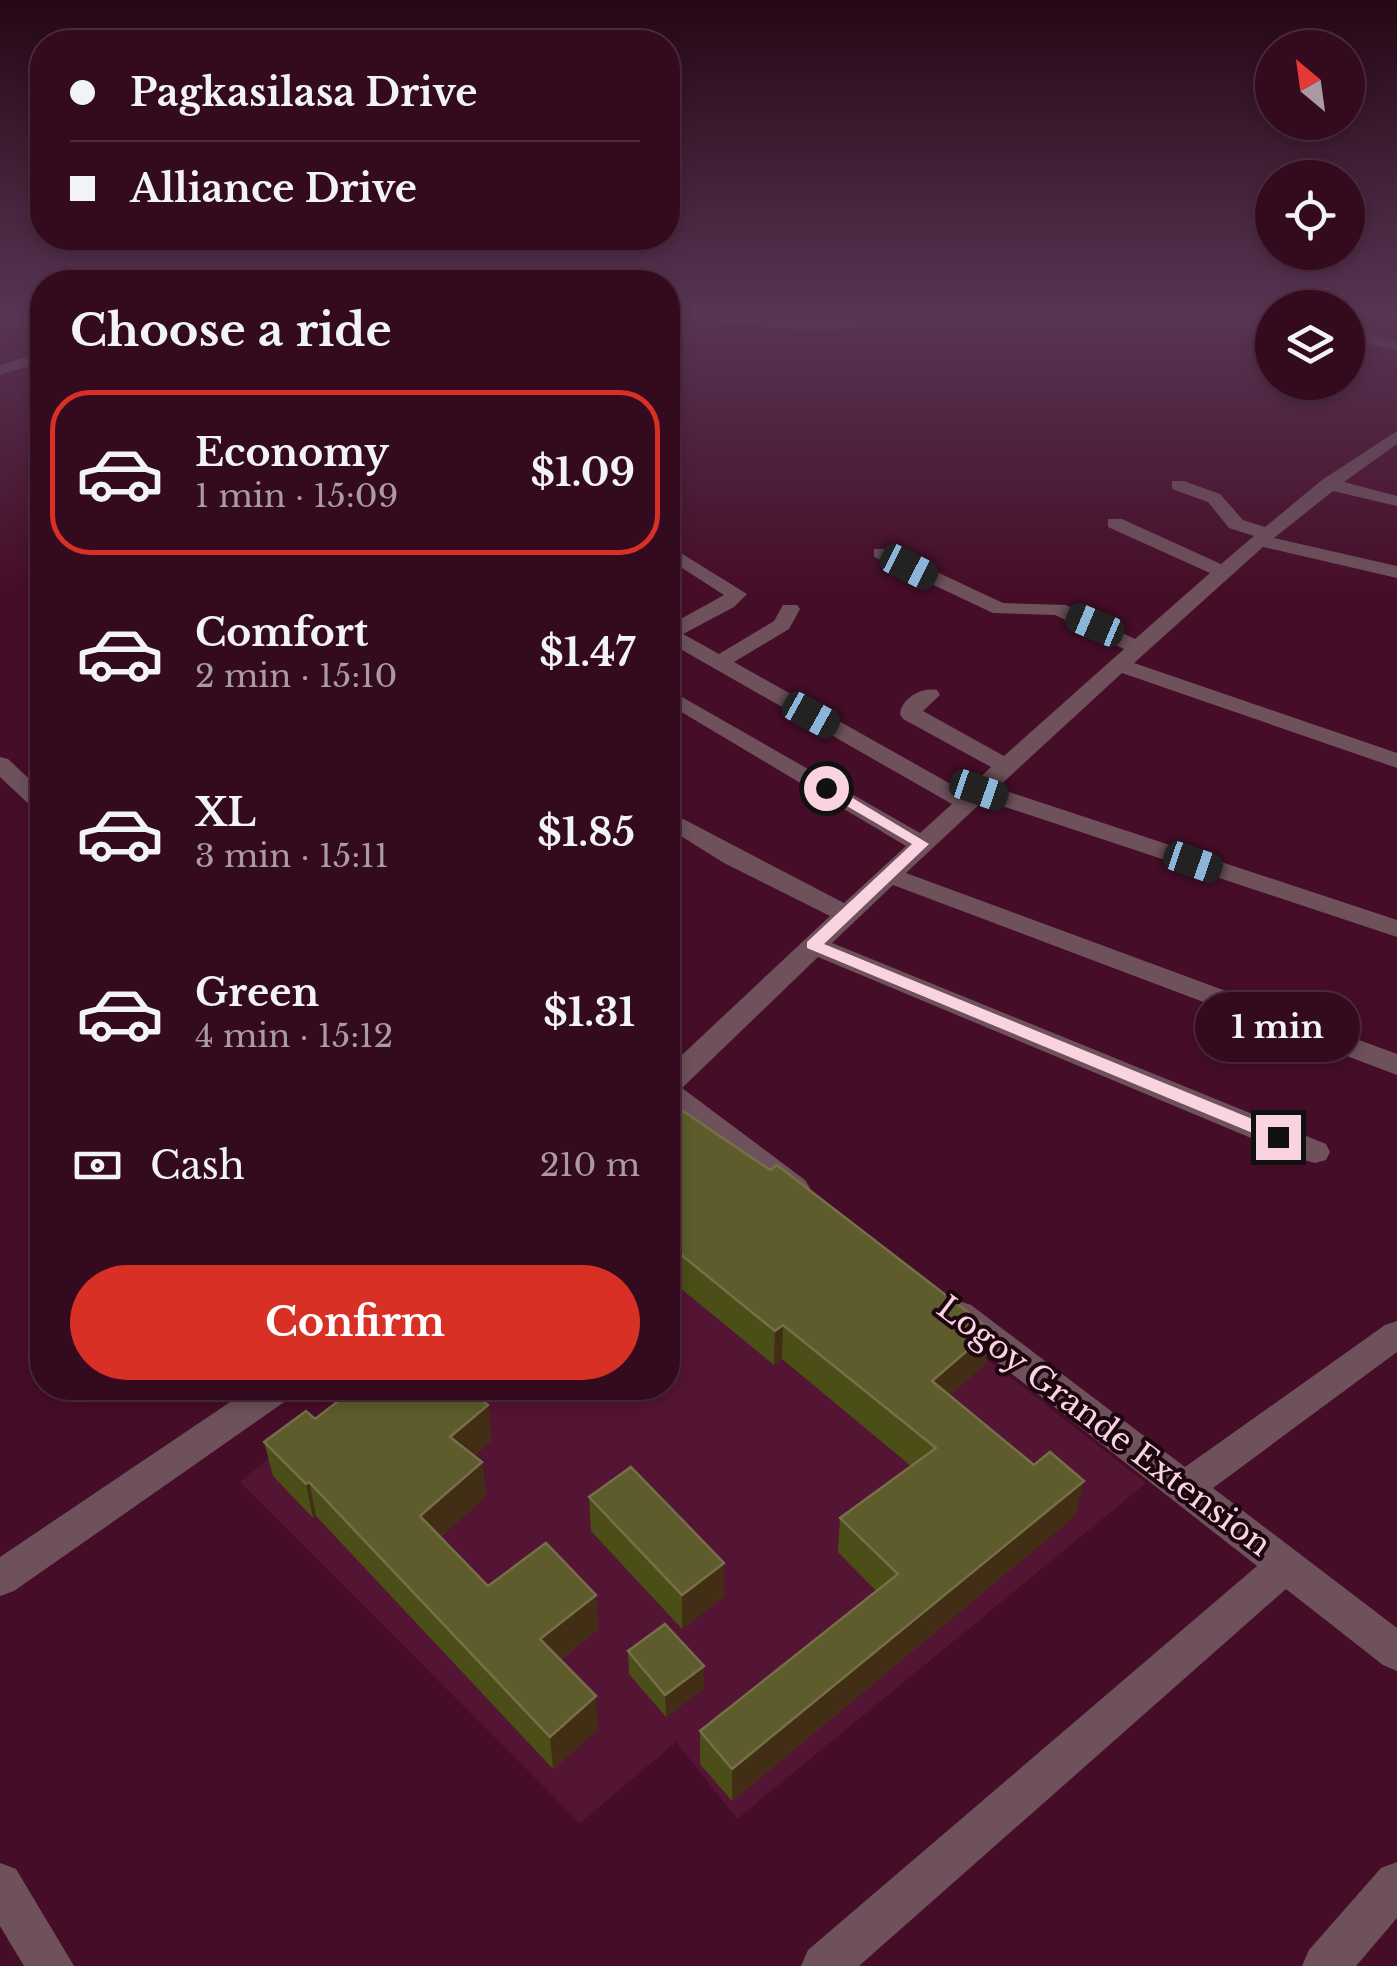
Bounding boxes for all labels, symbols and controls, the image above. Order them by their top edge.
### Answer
north arrow [1255,30,1365,140]
map controls [1255,30,1365,400]
text: Pagkasilasa Drive [130,69,478,116]
button: locate [1255,160,1365,270]
text: Alliance Drive [130,165,417,212]
button: layers [1255,290,1365,400]
text: Choose a ride [70,302,392,358]
icon: car [75,428,165,518]
text: Economy [195,429,389,476]
text: $1.09 [531,449,635,496]
text: 1 min · 15:09 [195,476,398,516]
car [875,540,943,594]
car [1062,599,1128,651]
icon: car [75,608,165,698]
text: Comfort [195,609,368,656]
text: $1.47 [539,629,635,676]
text: 2 min · 15:10 [195,656,397,696]
car [777,687,845,743]
route start [804,766,849,811]
car [946,766,1012,814]
icon: car [75,788,165,878]
text: XL [195,789,256,836]
text: $1.85 [537,809,635,856]
text: 3 min · 15:11 [195,836,389,876]
car [1160,838,1226,886]
icon: car [75,968,165,1058]
text: Green [195,969,319,1016]
text: $1.31 [543,989,635,1036]
callout: 1 min [1196,992,1360,1062]
text: 1 min [1231,1007,1324,1047]
text: 4 min · 15:12 [195,1016,393,1056]
route end [1256,1115,1301,1160]
icon: cash [70,1138,125,1193]
text: Cash [150,1142,245,1189]
text: 210 m [540,1145,640,1185]
button: Confirm [70,1265,640,1380]
street label: Logoy Grande Extension [929,1287,1279,1565]

